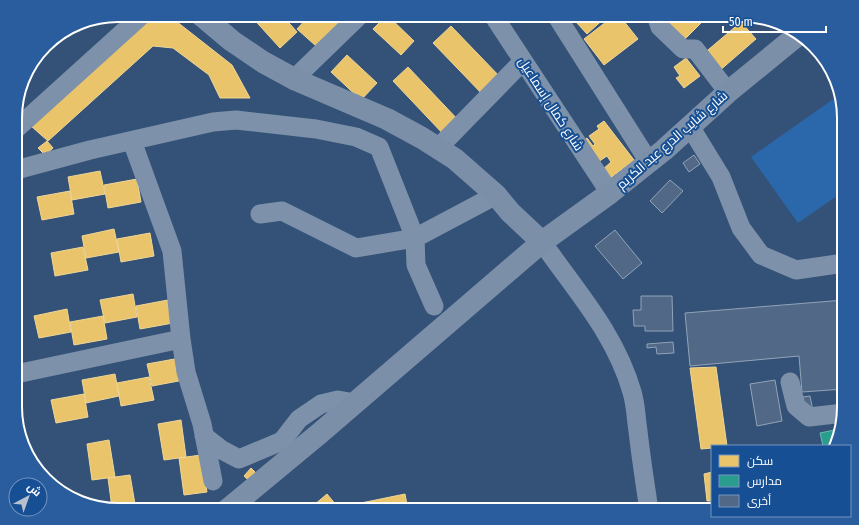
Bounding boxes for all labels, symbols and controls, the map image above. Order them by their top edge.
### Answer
scale bar [723,8,826,34]
text: 50 m [729,15,753,29]
street label: شارع كمال إسماعيل [514,55,587,154]
street label: شارع شايب الدرع عبد الكريم [614,88,732,194]
legend [711,445,851,517]
text: سكن [747,454,773,468]
text: مدارس [747,474,782,488]
north arrow [8,477,48,517]
text: ش [25,480,44,499]
text: أخرى [747,493,771,508]

